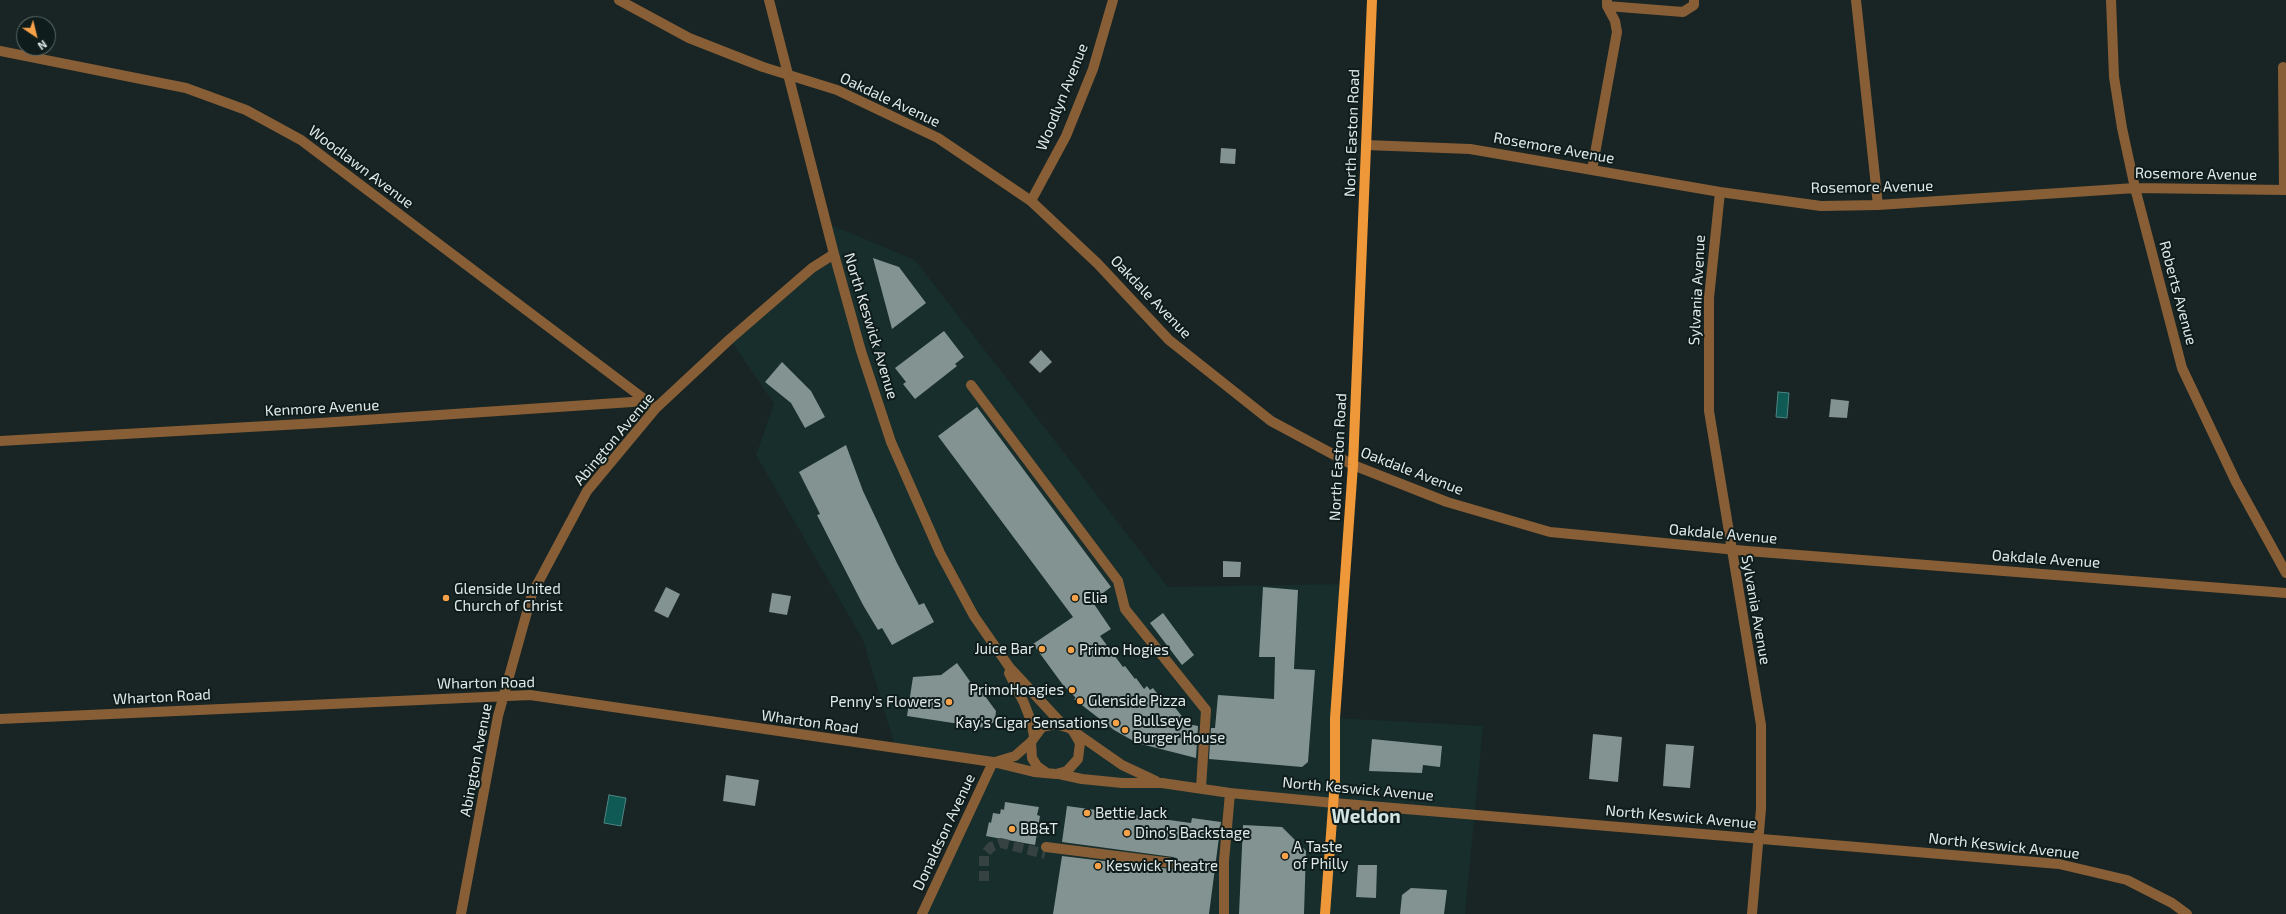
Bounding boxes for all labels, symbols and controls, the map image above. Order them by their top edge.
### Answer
north arrow [16,16,56,56]
text: N [36,38,50,53]
street label: Woodlyn Avenue [1032,41,1092,153]
street label: Oakdale Avenue [837,69,943,131]
street label: North Easton Road [1341,69,1363,197]
street label: Woodlawn Avenue [305,122,417,212]
street label: Rosemore Avenue [1492,128,1616,168]
street label: Rosemore Avenue [2135,164,2257,184]
street label: Rosemore Avenue [1811,177,1933,197]
street label: Sylvania Avenue [1685,234,1709,346]
street label: Roberts Avenue [2155,239,2201,347]
street label: North Keswick Avenue [840,251,902,401]
street label: Oakdale Avenue [1107,252,1195,342]
street label: Abington Avenue [570,389,658,489]
street label: North Easton Road [1326,393,1350,521]
street label: Kenmore Avenue [264,396,380,420]
street label: Oakdale Avenue [1358,443,1466,499]
street label: Oakdale Avenue [1668,520,1778,548]
street label: Oakdale Avenue [1991,546,2101,572]
street label: Sylvania Avenue [1738,554,1774,666]
place label: Glenside United Church of Christ [454,580,563,615]
place label: Elia [1083,589,1108,607]
marker: Glenside United Church of Christ [441,593,451,603]
marker: Elia [1070,593,1080,603]
place label: Juice Bar [974,640,1034,658]
place label: Primo Hogies [1079,641,1169,659]
marker: Juice Bar [1037,644,1047,654]
marker: Primo Hogies [1066,645,1076,655]
street label: Wharton Road [437,673,535,693]
place label: PrimoHoagies [969,681,1064,699]
street label: Wharton Road [113,685,211,709]
marker: PrimoHoagies [1067,685,1077,695]
place label: Glenside Pizza [1088,692,1186,710]
place label: Penny's Flowers [830,693,941,711]
marker: Glenside Pizza [1075,696,1085,706]
marker: Penny's Flowers [944,697,954,707]
street label: Abington Avenue [456,702,496,818]
street label: Wharton Road [760,706,860,738]
place label: Bullseye Burger House [1133,712,1225,747]
place label: Kay's Cigar Sensations [955,714,1108,732]
marker: Kay's Cigar Sensations [1111,718,1121,728]
marker: Bullseye Burger House [1120,725,1130,735]
street label: Donaldson Avenue [909,771,979,893]
street label: North Keswick Avenue [1282,773,1434,805]
street label: North Keswick Avenue [1605,801,1757,833]
place label: Bettie Jack [1095,804,1167,822]
district label: Weldon [1331,806,1401,828]
marker: Bettie Jack [1082,808,1092,818]
place label: BB&T [1020,820,1058,838]
marker: BB&T [1007,824,1017,834]
place label: Dino's Backstage [1135,824,1250,842]
marker: Dino's Backstage [1122,828,1132,838]
street label: North Keswick Avenue [1928,829,2080,863]
place label: A Taste of Philly [1293,838,1348,873]
marker: A Taste of Philly [1280,851,1290,861]
place label: Keswick Theatre [1106,857,1218,875]
marker: Keswick Theatre [1093,861,1103,871]

